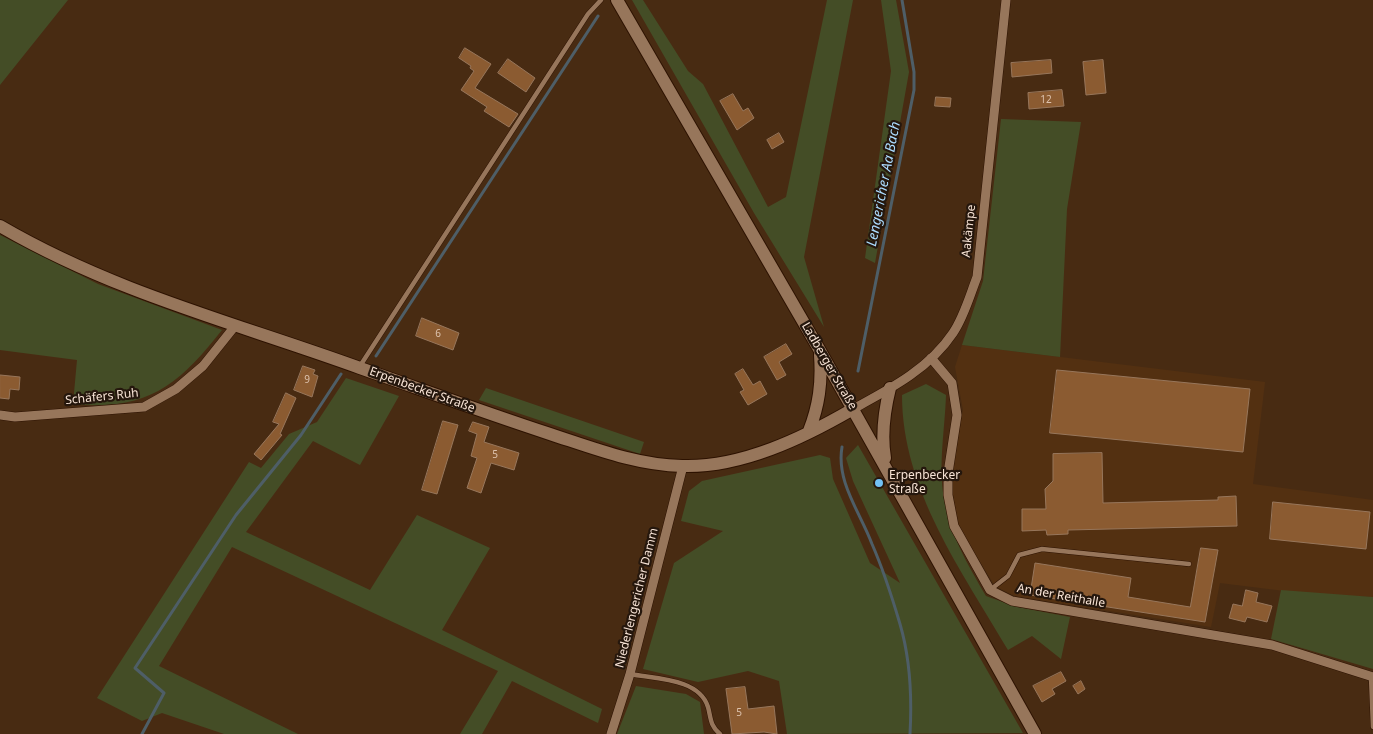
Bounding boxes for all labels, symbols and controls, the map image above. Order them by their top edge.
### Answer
house number: 12 [1040,94,1052,106]
water label: Lengericher Aa Bach [864,120,904,248]
street label: Aakämpe [959,204,979,258]
street label: Ladberger Straße [798,320,860,412]
house number: 6 [435,328,441,340]
street label: Erpenbecker Straße [367,364,477,416]
house number: 9 [304,374,310,386]
street label: Schäfers Ruh [65,386,139,408]
house number: 5 [492,449,498,461]
place label: Erpenbecker Straße [889,469,960,497]
marker: Erpenbecker Straße [873,477,885,489]
street label: Niederlengericher Damm [613,527,661,669]
street label: An der Reithalle [1016,581,1106,611]
house number: 5 [736,707,742,719]

